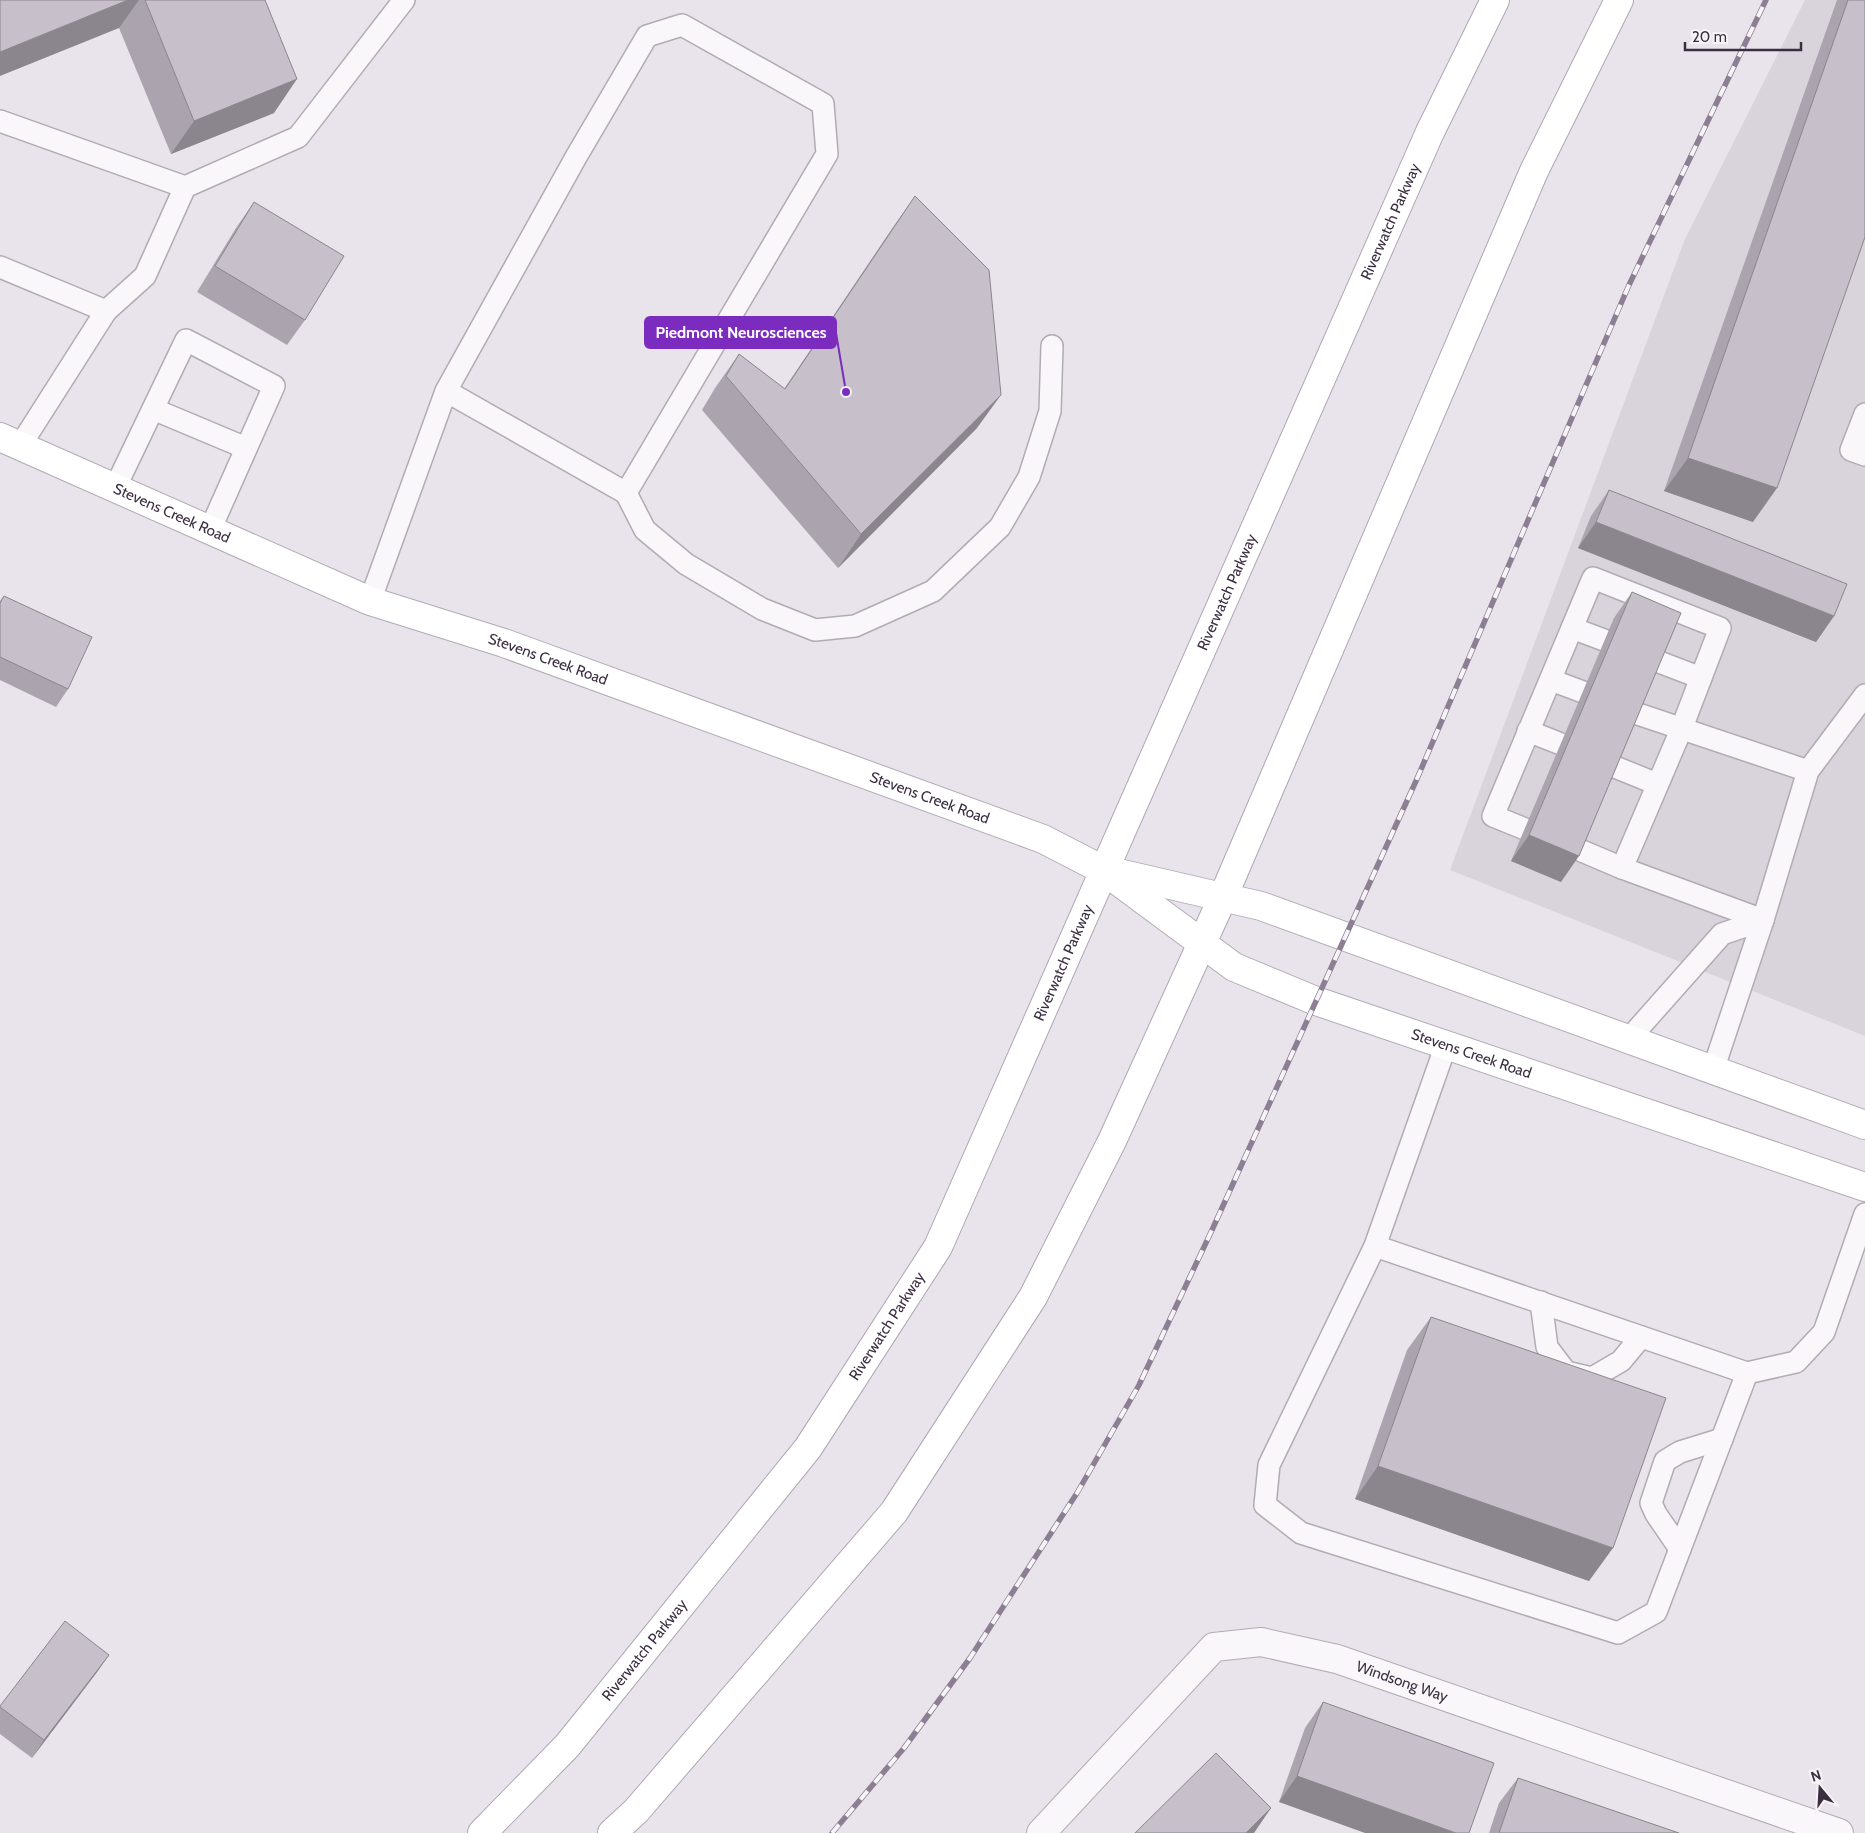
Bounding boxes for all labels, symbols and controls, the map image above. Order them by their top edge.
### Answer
scale bar [1685,20,1801,52]
text: 20 m [1692,28,1727,46]
street label: Riverwatch Parkway [1357,160,1424,283]
callout: Piedmont Neurosciences [645,317,836,348]
text: Piedmont Neurosciences [655,323,827,342]
street label: Stevens Creek Road [111,479,233,547]
street label: Riverwatch Parkway [1193,531,1261,653]
street label: Stevens Creek Road [486,630,610,689]
street label: Stevens Creek Road [867,768,992,828]
street label: Riverwatch Parkway [1030,901,1097,1024]
street label: Stevens Creek Road [1409,1025,1534,1082]
street label: Riverwatch Parkway [845,1268,929,1384]
street label: Riverwatch Parkway [598,1595,691,1704]
street label: Windsong Way [1354,1657,1451,1706]
north arrow [1795,1763,1845,1813]
text: N [1808,1766,1823,1786]

